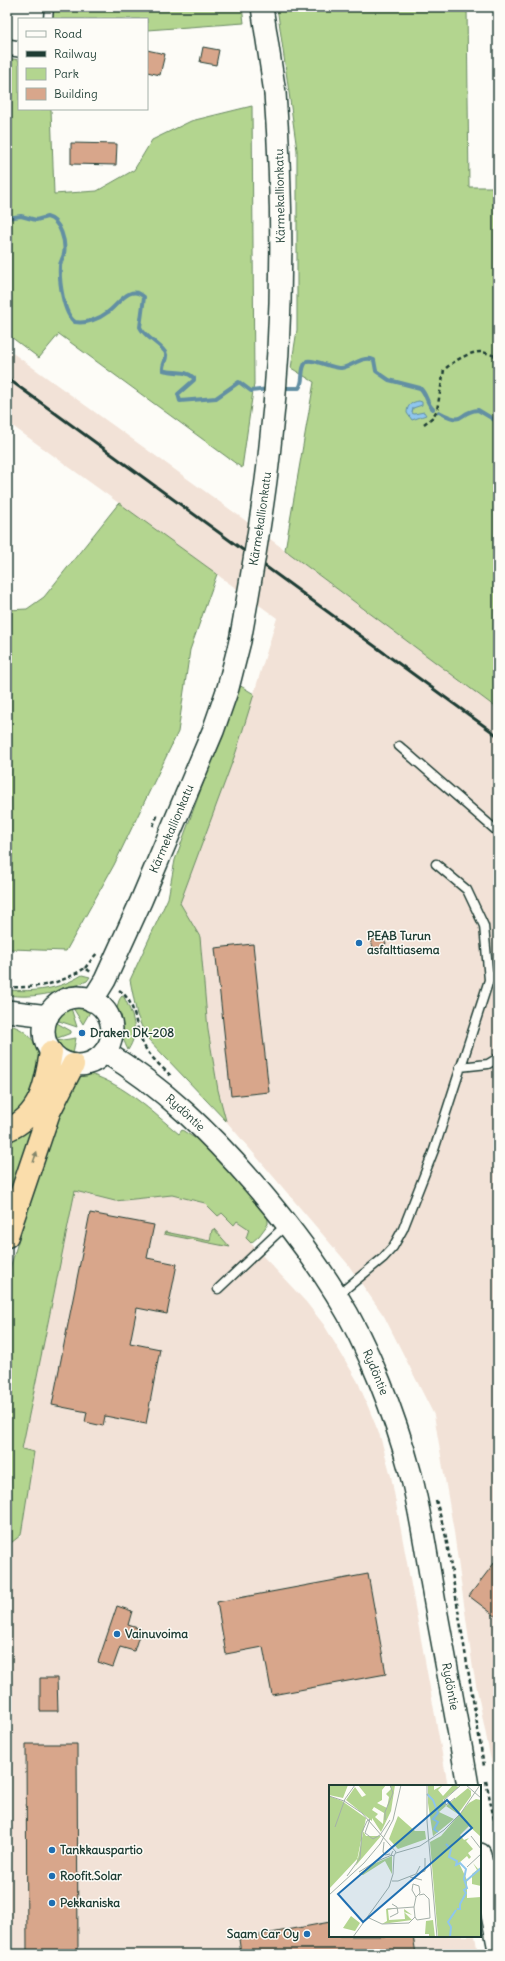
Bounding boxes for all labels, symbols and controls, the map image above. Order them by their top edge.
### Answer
legend [18,18,148,110]
text: Road [54,26,82,41]
text: Railway [54,46,97,61]
text: Park [54,66,79,81]
text: Building [54,86,98,101]
street label: Kärmekallionkatu [271,149,288,243]
street label: Kärmekallionkatu [245,471,274,567]
street label: Kärmekallionkatu [146,782,197,875]
place label: PEAB Turun asfalttiasema [367,928,440,957]
marker: PEAB Turun asfalttiasema [354,938,364,948]
place label: Draken DK-208 [90,1025,174,1040]
marker: Draken DK-208 [77,1028,87,1038]
street label: Rydöntie [163,1091,209,1134]
one-way arrow [32,1150,38,1162]
street label: Rydöntie [360,1347,392,1397]
place label: Vainuvoima [125,1626,188,1641]
marker: Vainuvoima [112,1629,122,1639]
street label: Rydöntie [439,1661,463,1712]
inset map [329,1785,481,1937]
place label: Tankkauspartio [60,1842,143,1858]
marker: Tankkauspartio [47,1845,57,1855]
place label: Roofit.Solar [60,1868,122,1883]
marker: Roofit.Solar [47,1871,57,1881]
place label: Pekkaniska [60,1895,120,1910]
marker: Pekkaniska [47,1898,57,1908]
place label: Saam Car Oy [227,1926,299,1942]
marker: Saam Car Oy [302,1929,312,1939]

